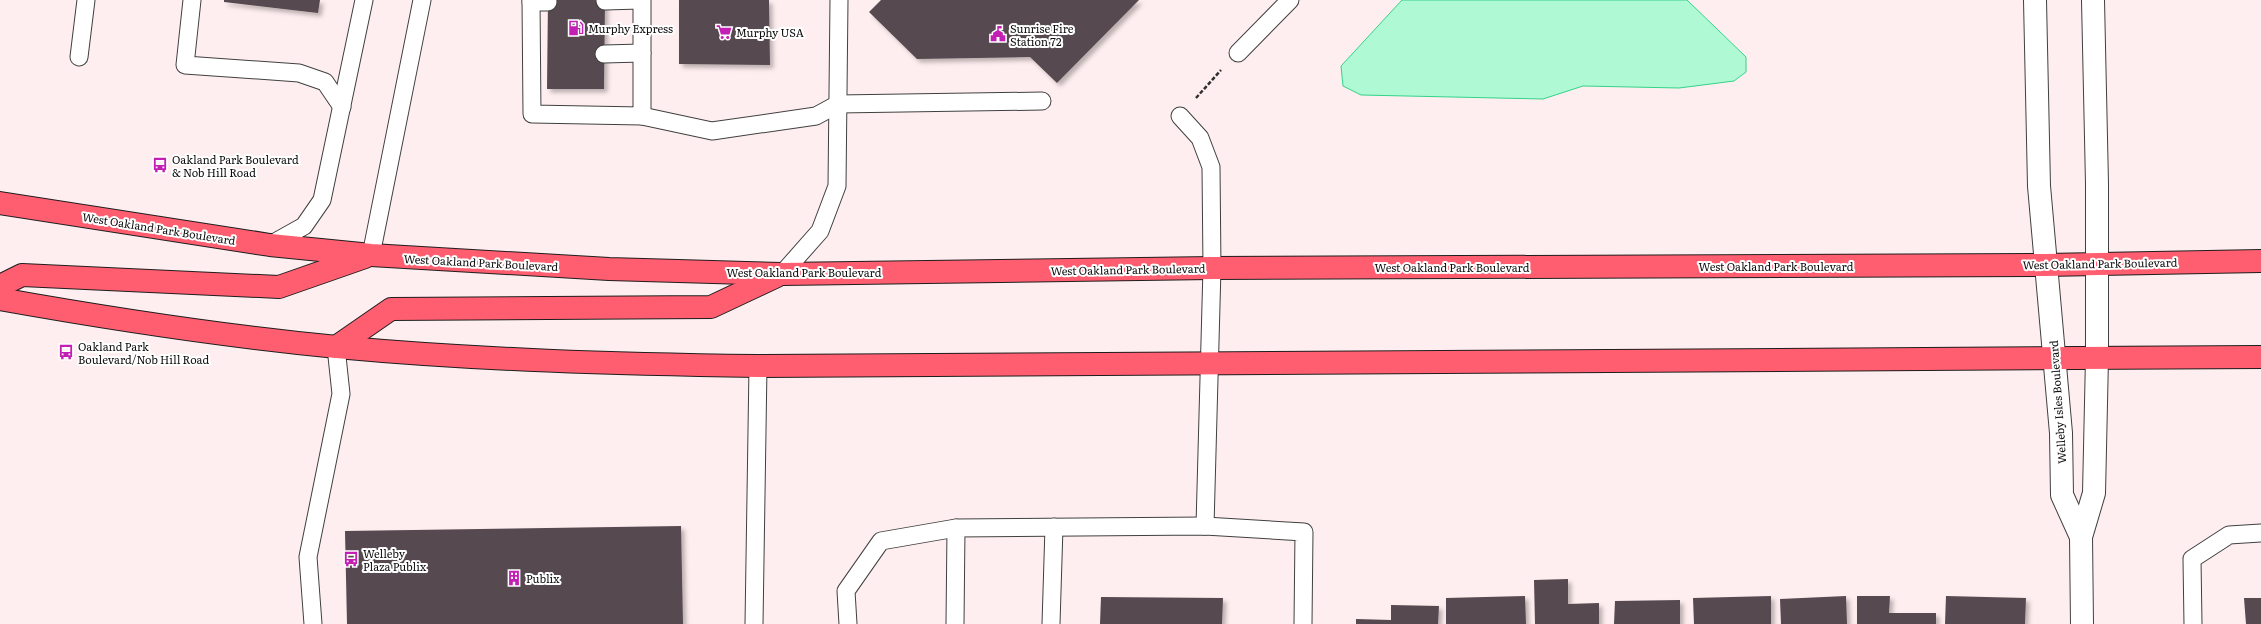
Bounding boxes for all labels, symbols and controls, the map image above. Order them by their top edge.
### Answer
fuel station icon: Murphy Express [567,19,585,37]
place label: Murphy Express [588,20,673,36]
place label: Sunrise Fire Station 72 [1010,20,1074,49]
supermarket icon: Murphy USA [715,23,733,41]
place label: Murphy USA [736,24,804,40]
public building icon: Sunrise Fire Station 72 [989,25,1007,43]
place label: Oakland Park Boulevard & Nob Hill Road [172,151,299,180]
bus stop icon: Oakland Park Boulevard & Nob Hill Road [151,156,169,174]
street label: West Oakland Park Boulevard [81,208,237,248]
street label: West Oakland Park Boulevard [403,250,559,274]
street label: West Oakland Park Boulevard [2022,254,2178,272]
street label: West Oakland Park Boulevard [1699,258,1854,274]
street label: West Oakland Park Boulevard [1375,259,1530,275]
street label: West Oakland Park Boulevard [1050,260,1206,278]
street label: West Oakland Park Boulevard [727,264,882,280]
place label: Oakland Park Boulevard/Nob Hill Road [78,338,209,367]
street label: Welleby Isles Boulevard [2045,339,2069,464]
bus stop icon: Oakland Park Boulevard/Nob Hill Road [57,343,75,361]
place label: Welleby Plaza Publix [363,545,427,574]
bus stop icon: Welleby Plaza Publix [342,550,360,568]
building icon: Publix [505,569,523,587]
place label: Publix [526,570,560,586]

